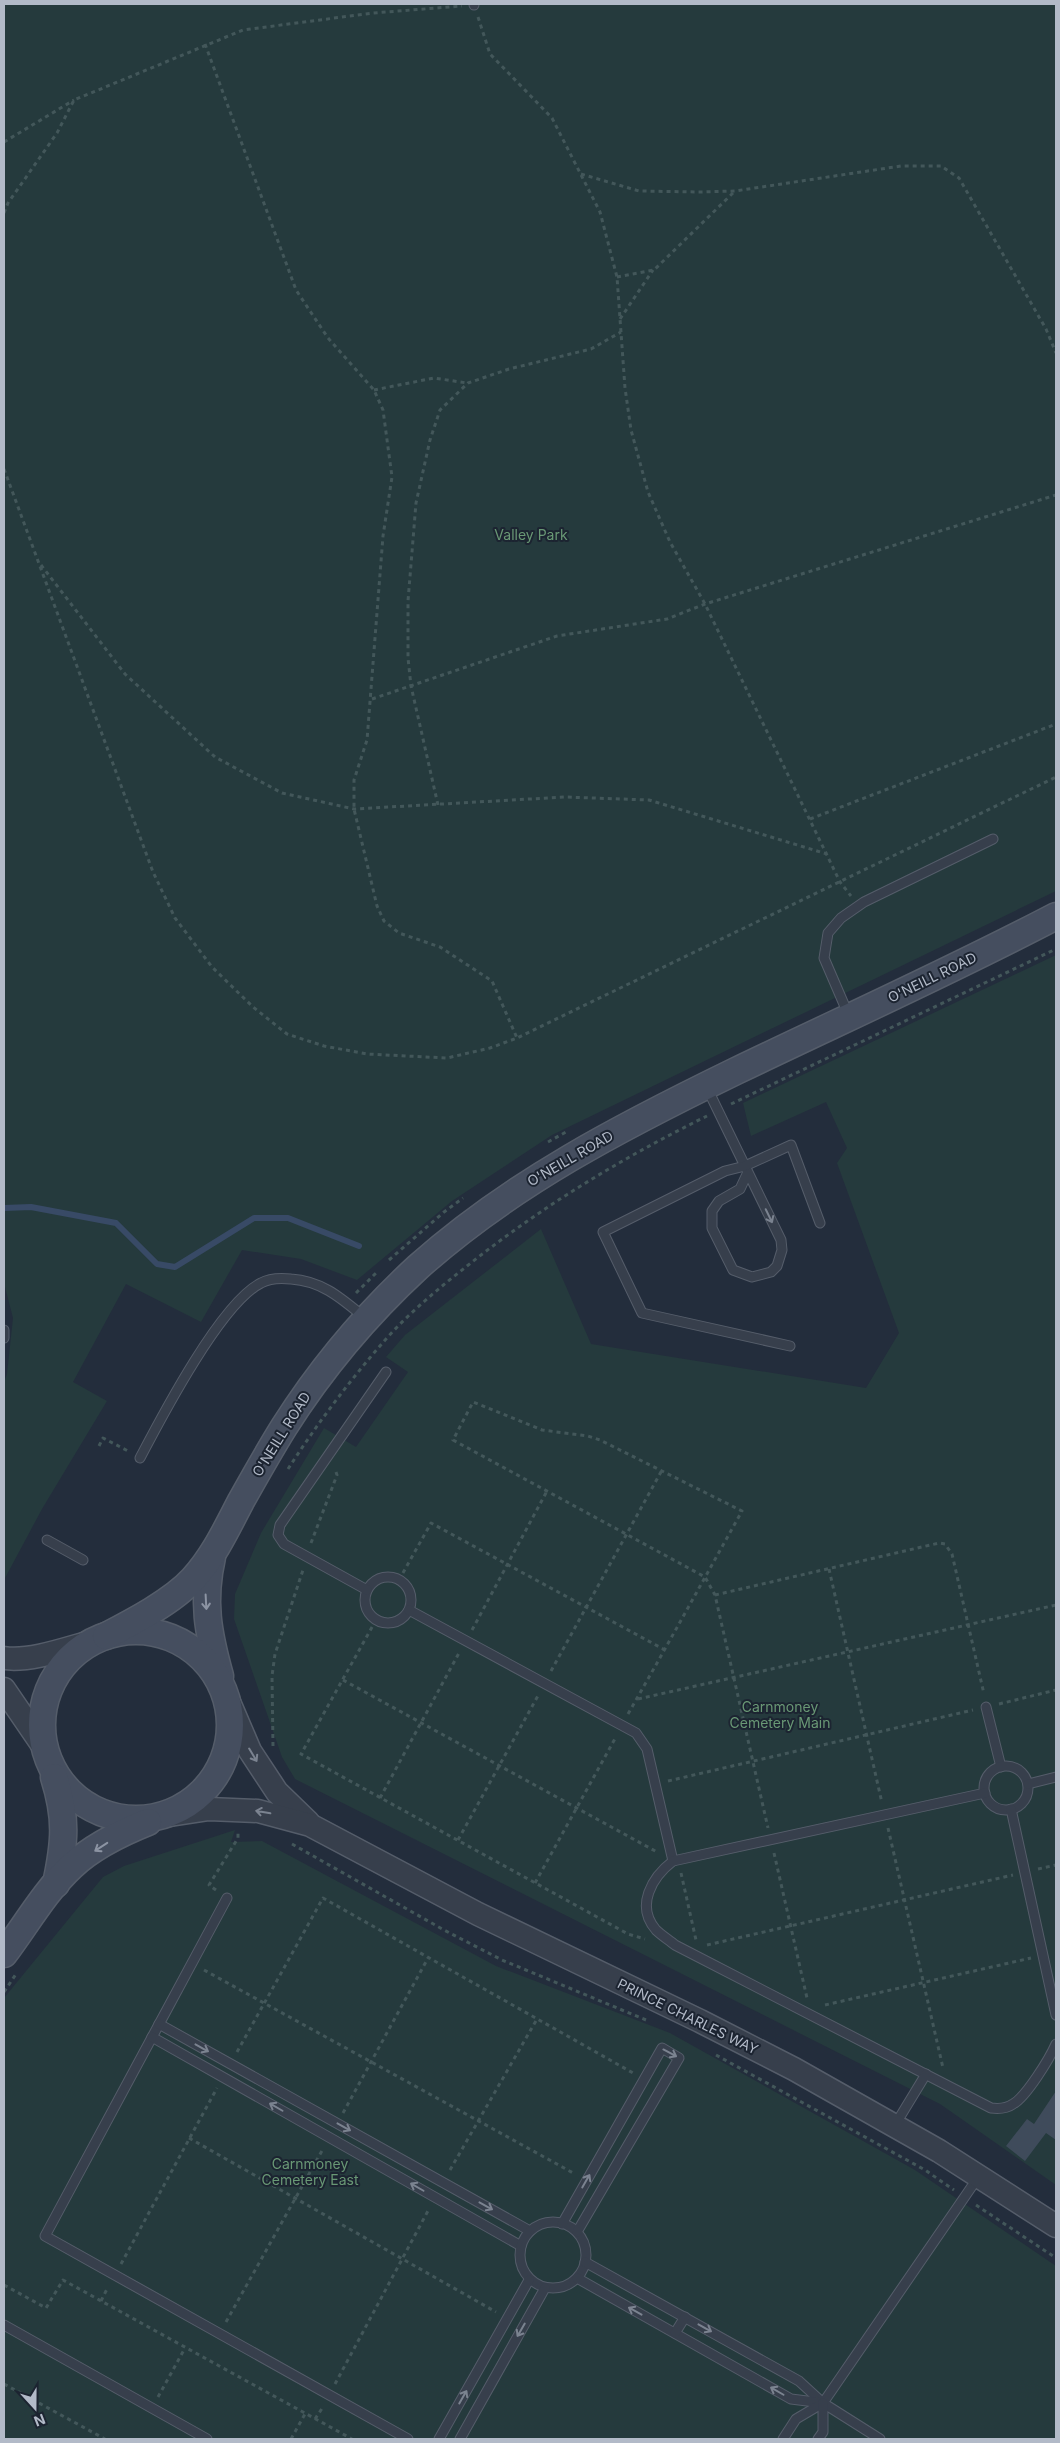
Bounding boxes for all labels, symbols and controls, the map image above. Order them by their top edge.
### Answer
park label: Valley Park [494,526,568,543]
street label: O'NEILL ROAD [885,948,979,1006]
street label: O'NEILL ROAD [524,1127,616,1189]
one-way arrow [765,1208,774,1223]
street label: O'NEILL ROAD [248,1389,314,1479]
one-way arrow [202,1594,211,1610]
park label: Carnmoney Cemetery Main [730,1698,830,1731]
one-way arrow [248,1748,259,1762]
one-way arrow [256,1807,272,1817]
one-way arrow [95,1842,109,1852]
street label: PRINCE CHARLES WAY [615,1974,762,2058]
one-way arrow [194,2043,209,2053]
one-way arrow [663,2048,678,2058]
one-way arrow [269,2102,284,2112]
one-way arrow [336,2122,351,2132]
park label: Carnmoney Cemetery East [262,2155,359,2188]
one-way arrow [581,2174,591,2189]
one-way arrow [411,2182,425,2192]
one-way arrow [478,2201,493,2211]
one-way arrow [629,2305,643,2315]
one-way arrow [516,2323,526,2337]
one-way arrow [697,2323,712,2333]
north arrow [10,2383,60,2433]
one-way arrow [770,2385,785,2395]
one-way arrow [458,2389,468,2404]
text: N [32,2411,48,2430]

